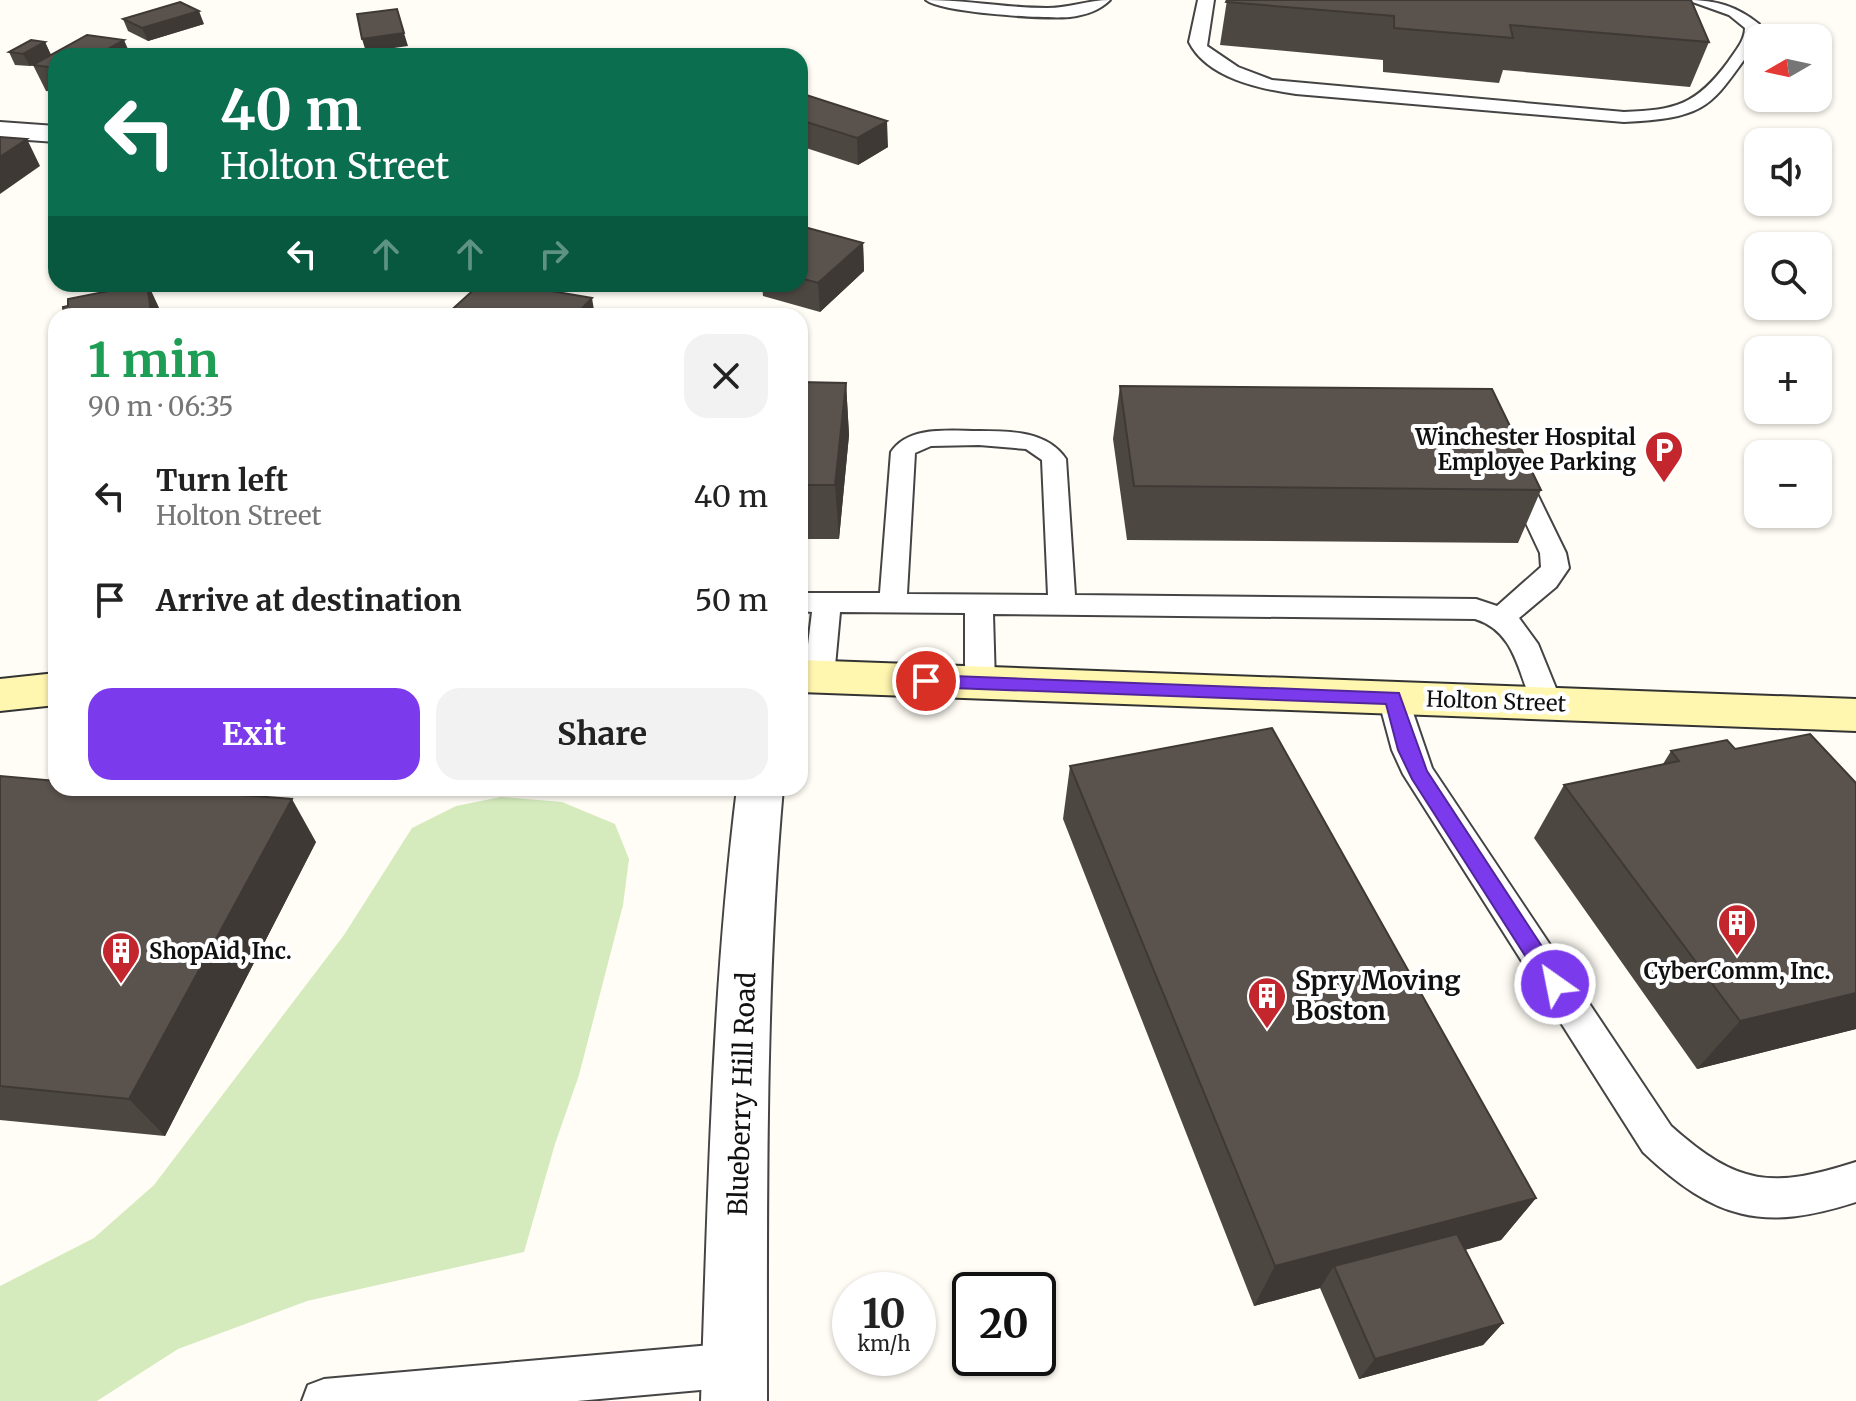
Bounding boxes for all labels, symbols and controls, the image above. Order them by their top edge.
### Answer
north arrow [1744,24,1832,112]
map controls [1744,24,1832,528]
text: 40 m [220,75,362,145]
icon: left [88,80,192,184]
button: sound [1744,128,1832,216]
text: Holton Street [220,144,449,189]
icon: left [280,232,324,276]
icon: ahead [364,232,408,276]
icon: ahead [448,232,492,276]
icon: right [532,232,576,276]
button: search [1744,232,1832,320]
text: 1 min [88,330,219,390]
button: close [684,334,768,418]
button: + [1744,336,1832,424]
text: 90 m · 06:35 [88,390,234,423]
place label: Winchester Hospital Employee Parking [1414,423,1636,476]
parking icon: Winchester Hospital Employee Parking [1643,429,1685,484]
button: − [1744,440,1832,528]
text: Turn left [156,461,288,499]
icon: left [88,474,132,518]
text: 40 m [694,477,768,515]
text: Holton Street [156,499,322,532]
icon: arrive [88,578,132,622]
text: Arrive at destination [156,581,462,619]
text: 50 m [695,581,768,619]
pin [892,647,960,715]
icon: arrive [904,659,948,703]
street label: Holton Street [1425,685,1567,717]
button: Exit [88,688,420,780]
button: Share [436,688,768,780]
building icon: CyberComm, Inc. [1716,902,1758,957]
building icon: ShopAid, Inc. [100,930,142,985]
place label: ShopAid, Inc. [149,937,292,966]
position arrow [1513,942,1597,1026]
place label: CyberComm, Inc. [1644,957,1830,986]
place label: Spry Moving Boston [1295,964,1460,1027]
street label: Blueberry Hill Road [721,971,762,1217]
building icon: Spry Moving Boston [1246,975,1288,1030]
speed limit sign: 20 [952,1272,1056,1376]
text: 10 [862,1289,906,1339]
text: km/h [858,1331,910,1356]

